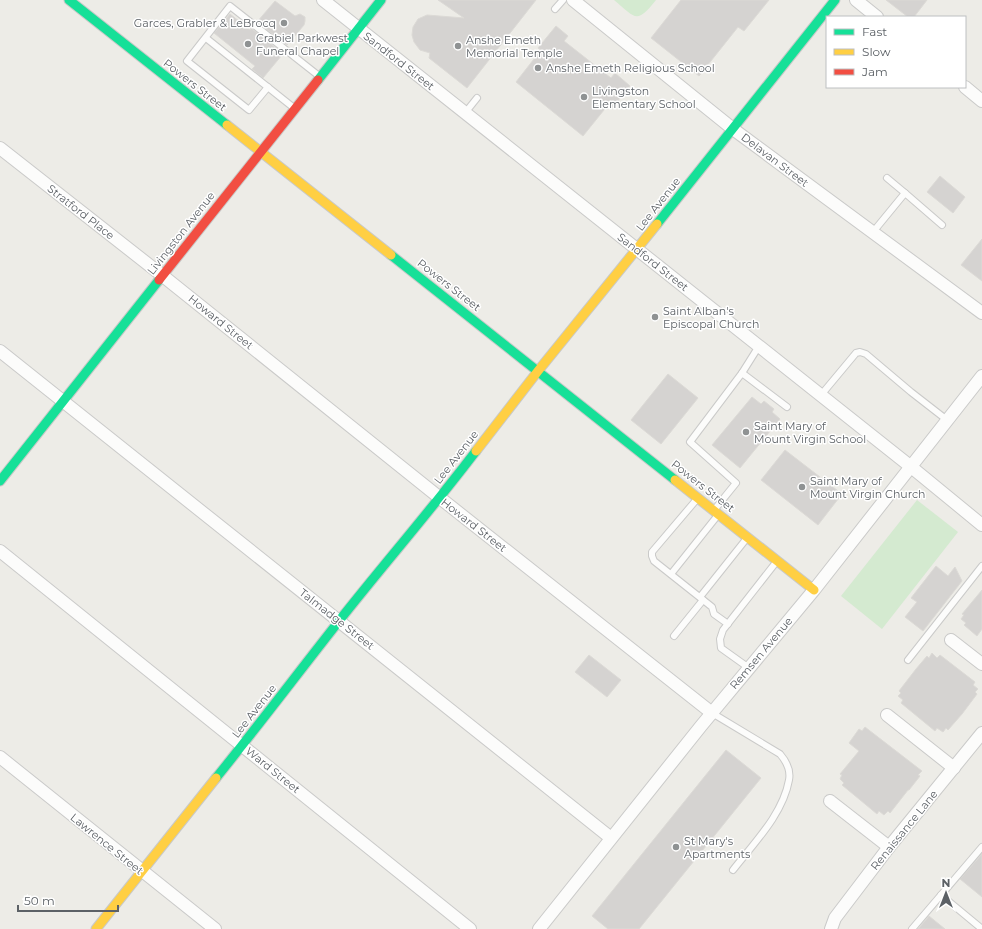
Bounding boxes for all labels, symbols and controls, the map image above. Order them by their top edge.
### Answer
place label: Garces, Grabler & LeBrocq [134,16,276,30]
legend [826,16,966,88]
marker: Garces, Grabler & LeBrocq [279,18,289,28]
text: Fast [862,24,887,39]
street label: Sandford Street [361,29,438,93]
place label: Crabiel Parkwest Funeral Chapel [256,31,348,58]
place label: Anshe Emeth Memorial Temple [466,33,563,60]
marker: Crabiel Parkwest Funeral Chapel [243,39,253,49]
marker: Anshe Emeth Memorial Temple [453,41,463,51]
text: Slow [862,44,891,59]
street label: Powers Street [161,56,230,114]
place label: Anshe Emeth Religious School [546,61,715,75]
marker: Anshe Emeth Religious School [533,63,543,73]
text: Jam [861,64,888,79]
place label: Livingston Elementary School [592,84,696,111]
marker: Livingston Elementary School [579,92,589,102]
street label: Delavan Street [738,130,812,190]
street label: Lee Avenue [633,174,683,234]
street label: Stratford Place [45,181,118,243]
street label: Livingston Avenue [144,188,218,277]
street label: Sandford Street [615,230,692,294]
street label: Powers Street [415,256,484,314]
street label: Howard Street [186,292,257,353]
place label: Saint Alban's Episcopal Church [663,304,759,331]
marker: Saint Alban's Episcopal Church [650,312,660,322]
place label: Saint Mary of Mount Virgin School [754,419,866,446]
street label: Lee Avenue [431,427,481,487]
marker: Saint Mary of Mount Virgin School [741,427,751,437]
street label: Powers Street [669,457,738,515]
place label: Saint Mary of Mount Virgin Church [810,474,926,501]
marker: Saint Mary of Mount Virgin Church [797,482,807,492]
street label: Howard Street [438,495,510,555]
street label: Talmadge Street [297,585,378,653]
street label: Remsen Avenue [727,614,796,692]
street label: Lee Avenue [229,681,279,741]
street label: Ward Street [243,744,303,797]
street label: Renaissance Lane [867,787,941,873]
street label: Lawrence Street [68,810,147,878]
place label: St Mary's Apartments [684,834,751,861]
marker: St Mary's Apartments [671,842,681,852]
north arrow [926,873,966,913]
text: N [942,876,950,890]
scale bar [18,887,118,913]
text: 50 m [24,893,55,908]

